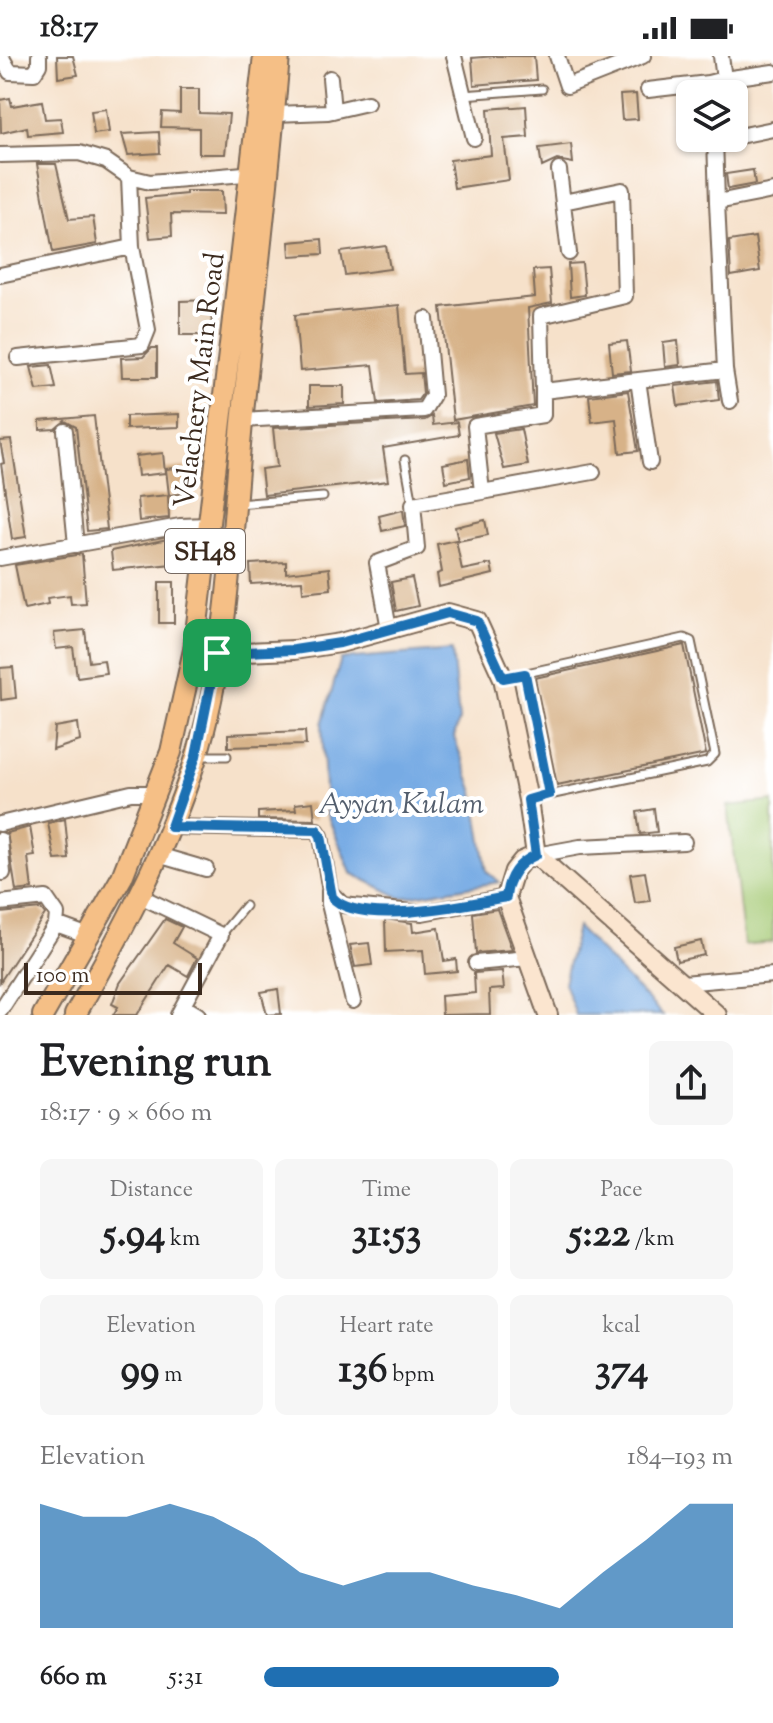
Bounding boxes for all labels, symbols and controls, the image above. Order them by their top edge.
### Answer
text: 18:17 [40,7,98,50]
map controls [676,80,748,152]
button: layers [676,80,748,152]
street label: Velachery Main Road [165,250,237,510]
road number: SH48 [165,529,245,573]
pin [183,619,251,687]
icon: arrive [195,631,239,675]
water label: Ayyan Kulam [318,784,484,827]
scale bar [24,959,202,995]
text: 100 m [36,961,89,993]
text: Evening run [40,1033,272,1096]
button: share [649,1041,733,1125]
text: 18:17 · 9 × 660 m [40,1095,212,1132]
text: Distance [110,1175,193,1207]
text: Time [362,1175,411,1207]
text: Pace [600,1175,643,1207]
text: 5.94 [103,1207,165,1264]
text: 31:53 [352,1207,422,1264]
text: 5:22 [569,1207,630,1264]
text: km [165,1224,200,1256]
text: /km [630,1224,675,1256]
text: Elevation [107,1311,196,1343]
text: Heart rate [340,1311,433,1343]
text: kcal [603,1311,640,1343]
text: 99 [121,1343,160,1400]
text: 136 [338,1343,388,1400]
text: 374 [595,1343,648,1400]
text: m [160,1360,182,1392]
text: bpm [388,1360,435,1392]
text: Elevation [40,1439,145,1476]
text: 184–193 m [627,1439,733,1476]
text: 660 m [40,1659,107,1696]
text: 5:31 [168,1659,203,1696]

